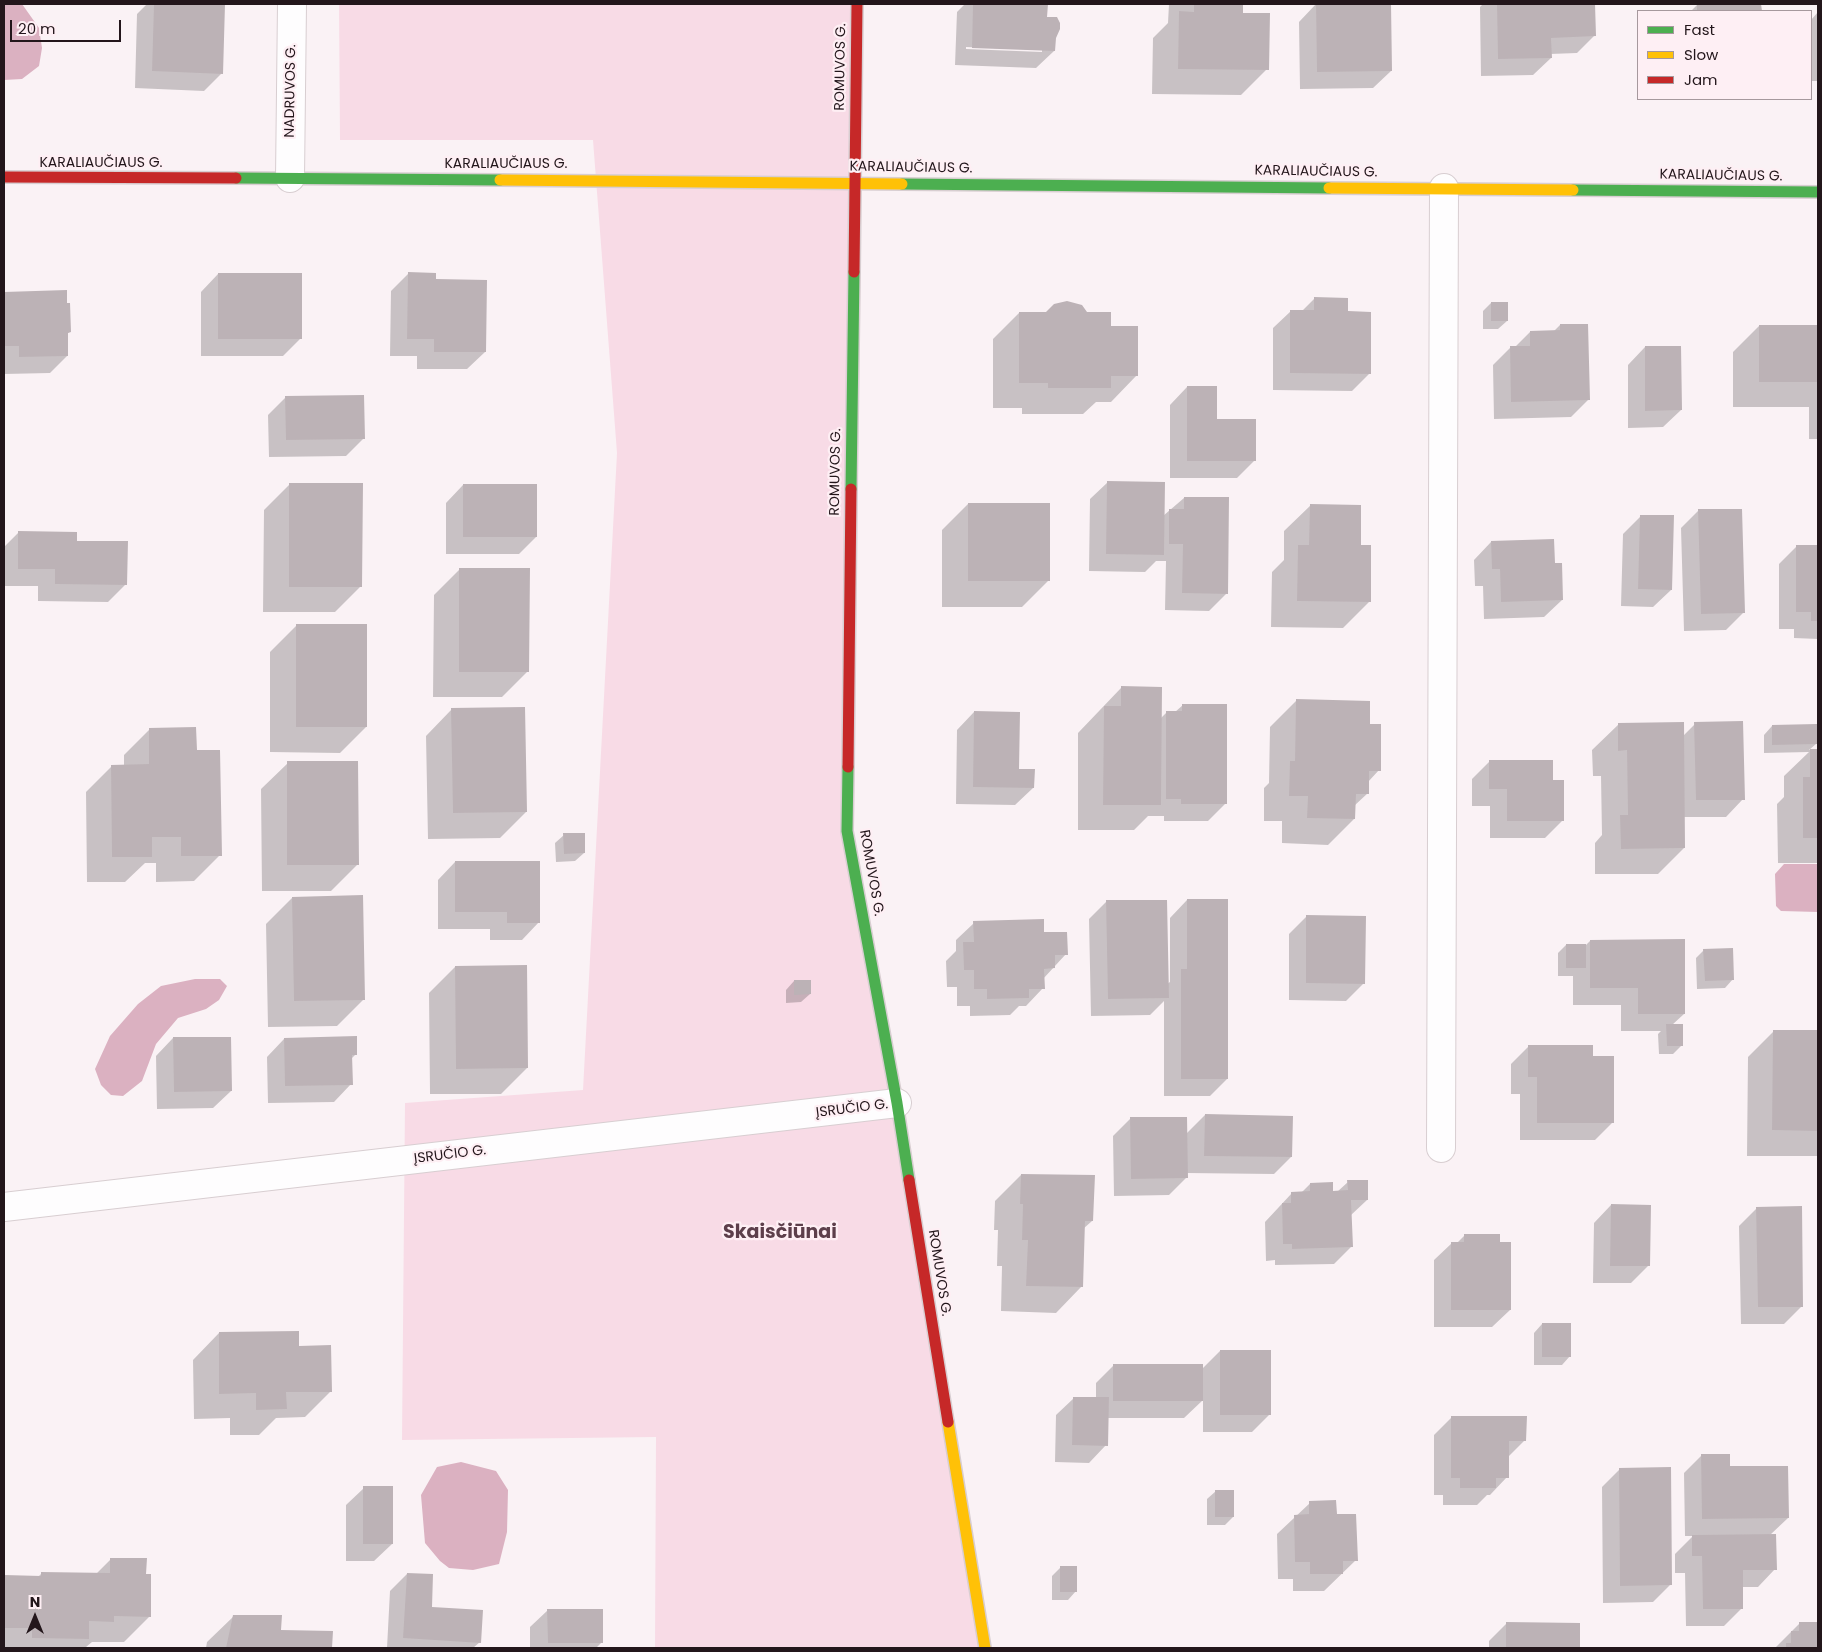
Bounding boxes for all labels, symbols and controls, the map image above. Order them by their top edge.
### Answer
scale bar [12,10,124,42]
legend [1637,10,1812,100]
text: 20 m [18,18,56,39]
text: Fast [1684,19,1715,40]
street label: ROMUVOS G. [832,23,850,111]
street label: NADRUVOS G. [282,44,300,138]
text: Slow [1684,44,1718,65]
text: Jam [1684,69,1718,90]
street label: KARALIAUČIAUS G. [39,155,163,171]
street label: KARALIAUČIAUS G. [444,156,568,172]
street label: KARALIAUČIAUS G. [849,159,973,177]
street label: KARALIAUČIAUS G. [1254,163,1378,181]
street label: KARALIAUČIAUS G. [1659,167,1783,185]
street label: ROMUVOS G. [827,428,845,516]
street label: ROMUVOS G. [855,829,887,917]
street label: ĮSRUČIO G. [815,1096,889,1122]
street label: ĮSRUČIO G. [413,1142,487,1168]
district label: Skaisčiūnai [723,1222,837,1244]
street label: ROMUVOS G. [924,1229,954,1317]
north arrow [10,1592,60,1642]
text: N [30,1592,40,1612]

